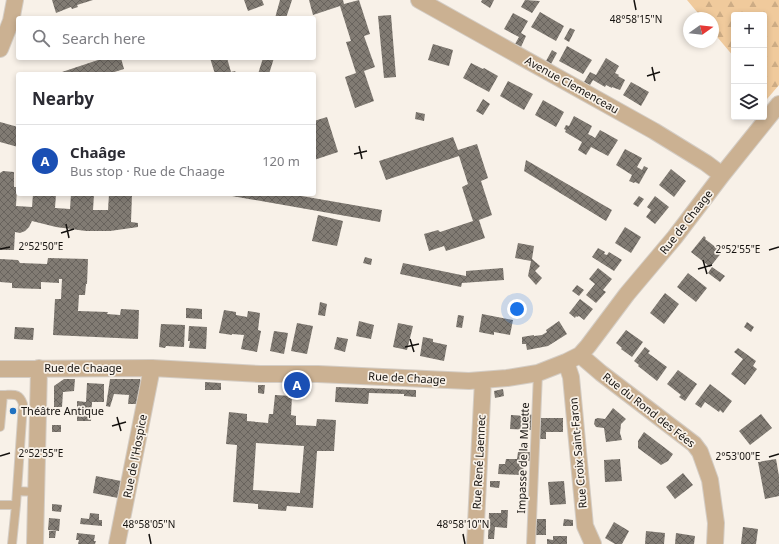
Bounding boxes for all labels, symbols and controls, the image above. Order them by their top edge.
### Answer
text: 48°58'15"N [610,12,662,26]
north arrow [683,12,719,48]
map controls [731,12,767,120]
button: + [731,12,767,48]
search box [16,16,316,60]
icon: search [30,27,52,49]
text: Search here [62,28,145,48]
button: − [731,48,767,84]
street label: Avenue Clemenceau [523,52,622,117]
button: layers [731,84,767,120]
text: Nearby [32,87,94,110]
text: Chaâge [70,142,126,162]
text: A [41,152,50,170]
text: 120 m [262,152,300,170]
text: Bus stop · Rue de Chaage [70,162,225,180]
street label: Rue de Chaage [656,187,715,257]
text: 2°52'50"E [19,239,63,253]
text: 2°52'55"E [716,242,760,256]
your location [507,299,527,319]
street label: Rue de Chaage [44,360,122,375]
street label: Rue de Chaage [368,368,446,387]
street label: Rue du Rond des Fées [600,369,699,450]
pin: A [284,370,310,400]
street label: Rue Croix Saint-Faron [565,397,590,509]
street label: Impasse de la Muette [513,402,532,514]
place label: Théâtre Antique [21,403,104,418]
marker: Théâtre Antique [8,406,18,416]
street label: Rue de l'Hospice [119,413,150,499]
street label: Rue René Laennec [469,414,488,510]
text: 2°52'55"E [19,446,63,460]
text: 2°53'00"E [716,449,760,463]
text: 48°58'05"N [123,517,175,531]
text: 48°58'10"N [437,517,489,531]

